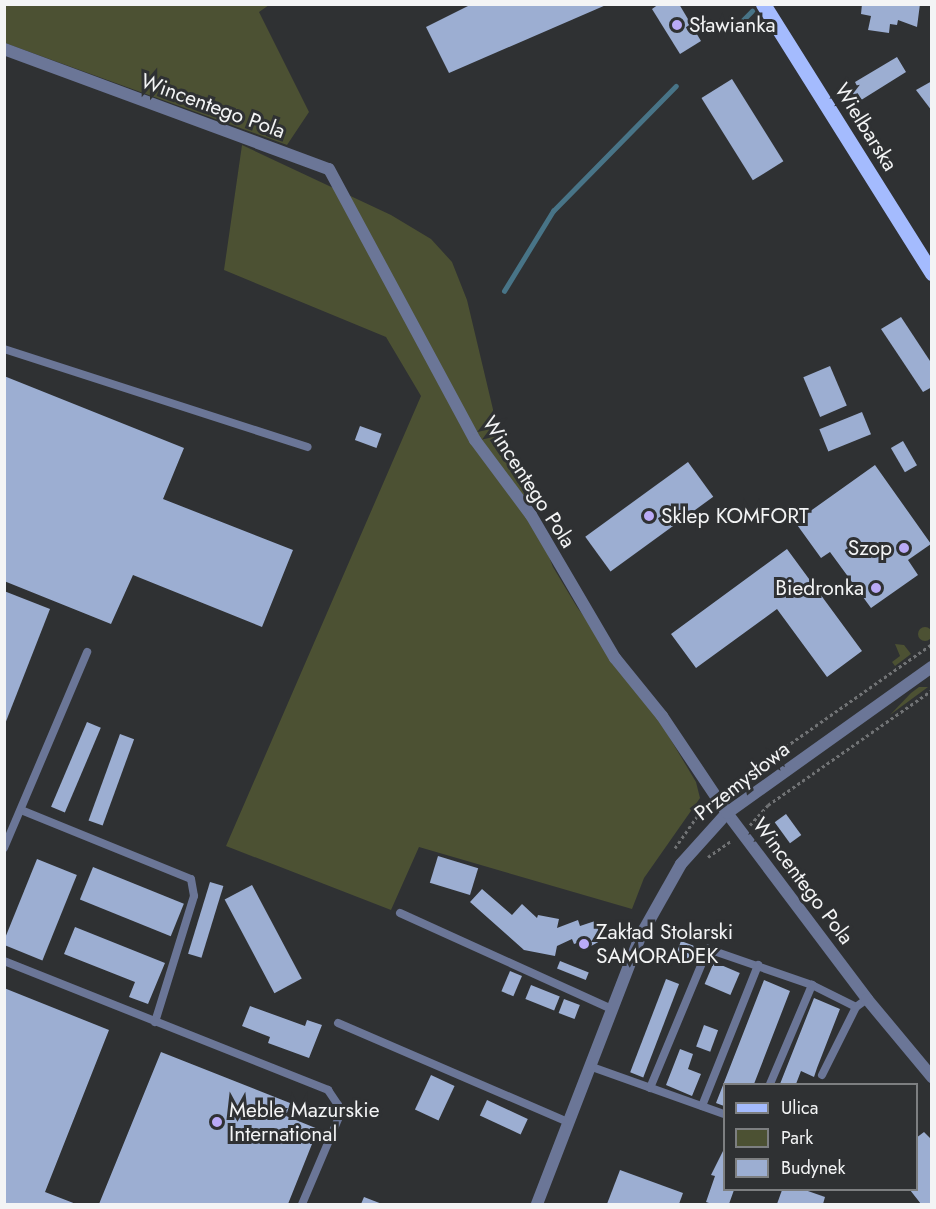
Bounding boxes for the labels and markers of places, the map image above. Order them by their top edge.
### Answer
place label: Sławianka [689,12,776,38]
marker: Sławianka [670,18,684,32]
place label: Sklep KOMFORT [661,503,809,529]
marker: Sklep KOMFORT [642,509,656,523]
place label: Szop [848,535,892,561]
marker: Szop [897,541,911,555]
place label: Biedronka [775,575,864,601]
marker: Biedronka [869,581,883,595]
place label: Zakład Stolarski SAMORADEK [596,919,733,969]
marker: Zakład Stolarski SAMORADEK [577,937,591,951]
place label: Meble Mazurskie International [229,1097,380,1147]
marker: Meble Mazurskie International [210,1115,224,1129]

